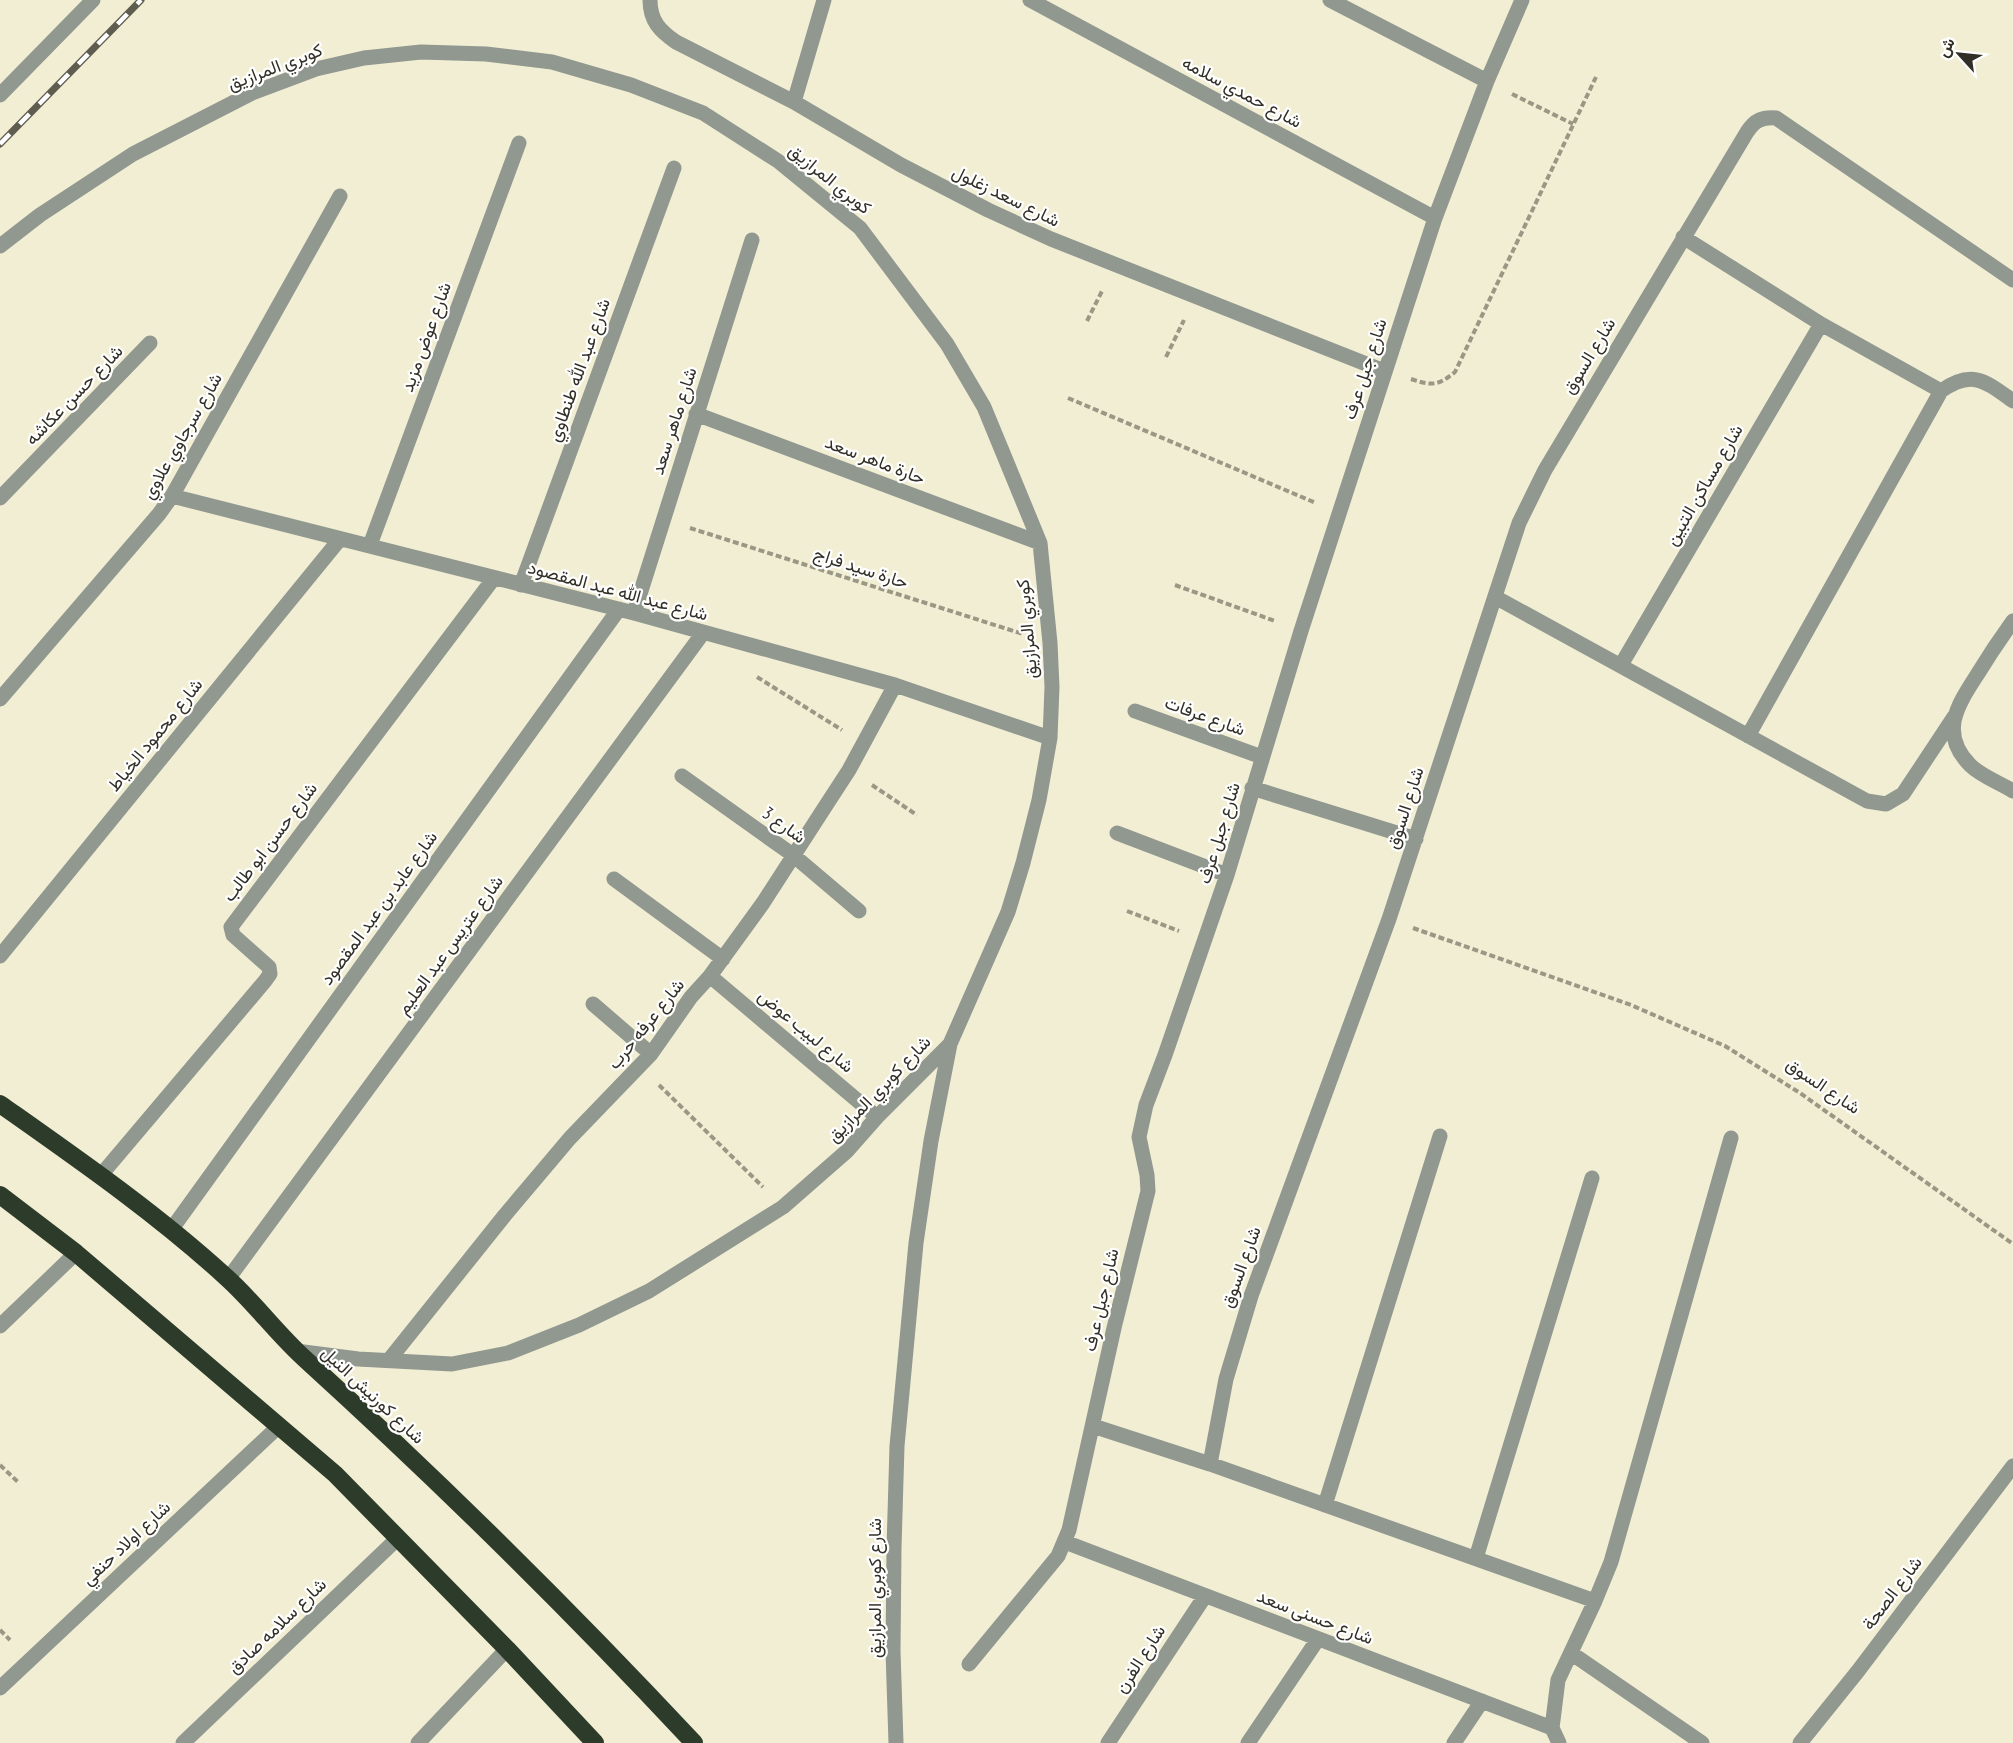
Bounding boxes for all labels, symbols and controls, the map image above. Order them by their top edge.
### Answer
north arrow [1929,24,1989,84]
text: ش [1932,34,1959,60]
street label: كوبري المرازيق [224,38,327,99]
street label: شارع حمدي سلامه [1176,50,1306,136]
street label: كوبري المرازيق [782,138,876,222]
street label: شارع سعد زغلول [948,160,1064,232]
street label: شارع عوض مزيد [395,279,457,395]
street label: شارع عبد الله طنطاوي [542,295,619,446]
street label: شارع السوق [1557,313,1621,399]
street label: شارع جبل عرف [1337,315,1393,423]
street label: شارع حسن عكاشه [20,340,128,450]
street label: شارع ماهر سعد [645,364,703,478]
street label: شارع سرجاوي علاوي [136,369,230,505]
street label: شارع مساكن التبين [1659,420,1749,550]
street label: حارة ماهر سعد [822,430,928,489]
street label: حارة سيد فراج [811,541,911,595]
street label: شارع عبد الله عبد المقصود [525,555,711,627]
street label: كوبري المرازيق [1011,578,1046,680]
street label: شارع محمود الخياط [102,673,208,797]
street label: شارع عرفات [1162,690,1248,742]
street label: شارع السوق [1380,764,1430,852]
street label: شارع حسن ابو طالب [217,777,323,907]
street label: شارع جبل عرف [1192,779,1246,887]
street label: شارع 3 [757,801,811,849]
street label: شارع عابد بن عبد المقصود [315,826,443,990]
street label: شارع عتريس عبد العليم [391,870,509,1020]
street label: شارع عرفه حرب [602,974,690,1074]
street label: شارع لبيب عوض [753,984,859,1078]
street label: شارع كوبري المرازيق [822,1030,938,1150]
street label: شارع السوق [1781,1052,1865,1120]
street label: شارع السوق [1215,1223,1267,1311]
street label: شارع جبل عرف [1078,1246,1124,1354]
street label: شارع كورنيش النيل [316,1341,430,1449]
street label: شارع اولاد حنفي [76,1495,178,1593]
street label: شارع كوبري المرازيق [863,1518,890,1658]
street label: شارع الصحة [1856,1551,1928,1635]
street label: شارع سلامه صادق [222,1573,332,1679]
street label: شارع حسنى سعد [1253,1584,1377,1650]
street label: شارع الفرن [1109,1620,1171,1698]

